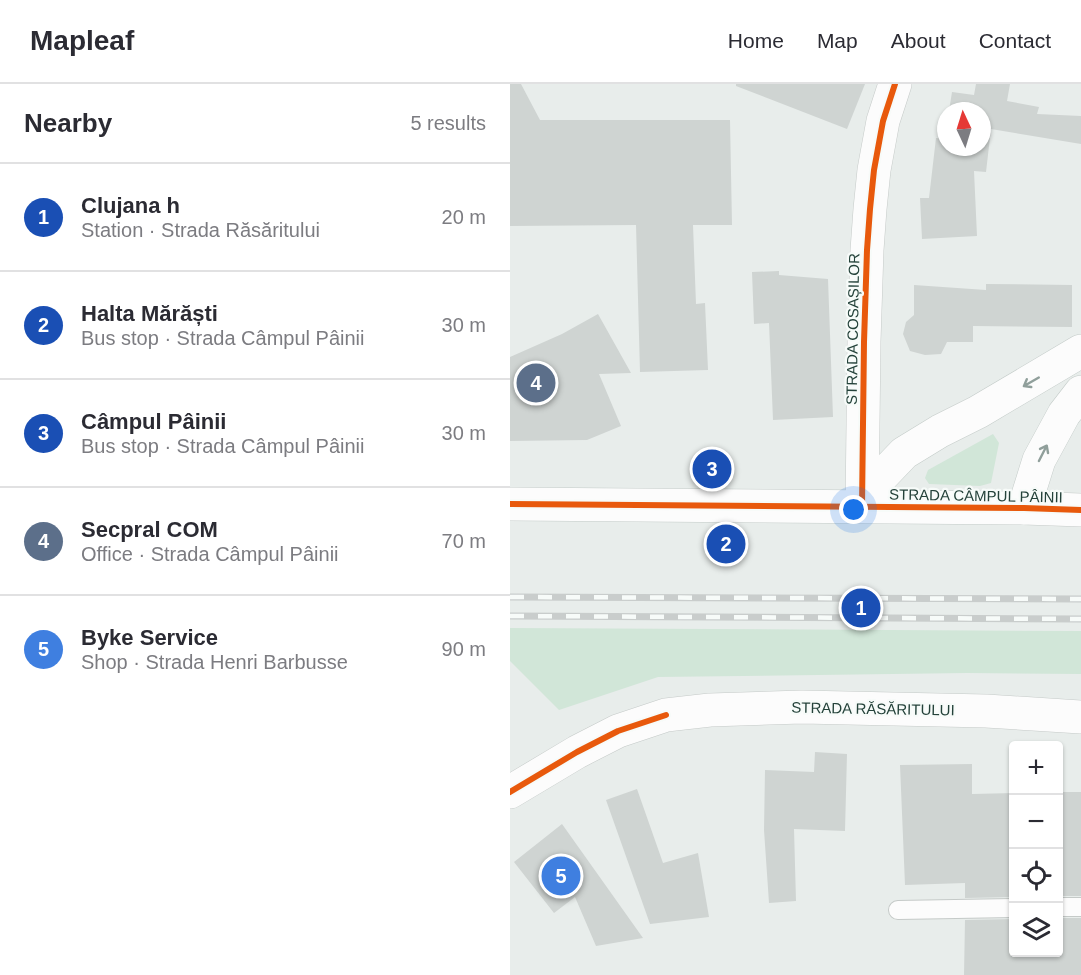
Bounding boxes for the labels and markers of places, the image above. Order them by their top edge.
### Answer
pin: 4 [516,360,556,406]
pin: 3 [692,446,732,492]
pin: 2 [706,522,746,566]
pin: 1 [842,586,880,630]
pin: 5 [542,854,580,898]

